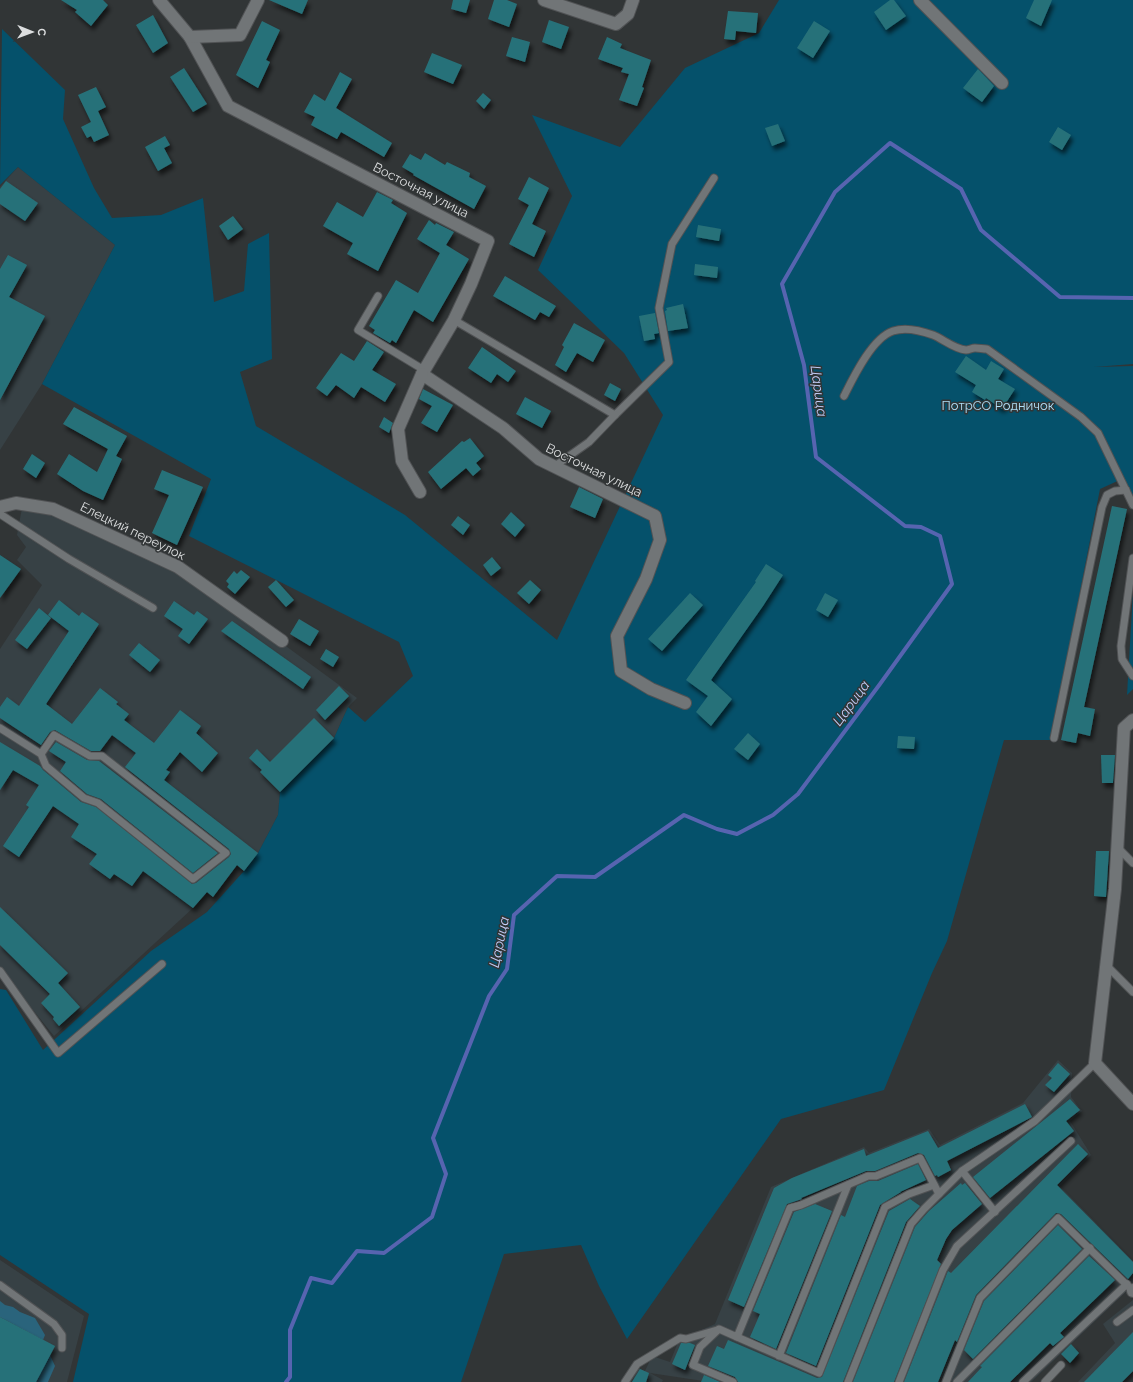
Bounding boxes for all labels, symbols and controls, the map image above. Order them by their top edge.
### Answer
north arrow [12,12,52,52]
text: С [35,28,48,37]
street label: Восточная улица [371,159,471,221]
water label: Царица [807,364,831,418]
park label: ПотрСО Родничок [942,398,1055,413]
street label: Восточная улица [543,440,645,500]
street label: Елецкий переулок [78,499,188,563]
water label: Царица [829,677,873,729]
water label: Царица [486,915,512,969]

